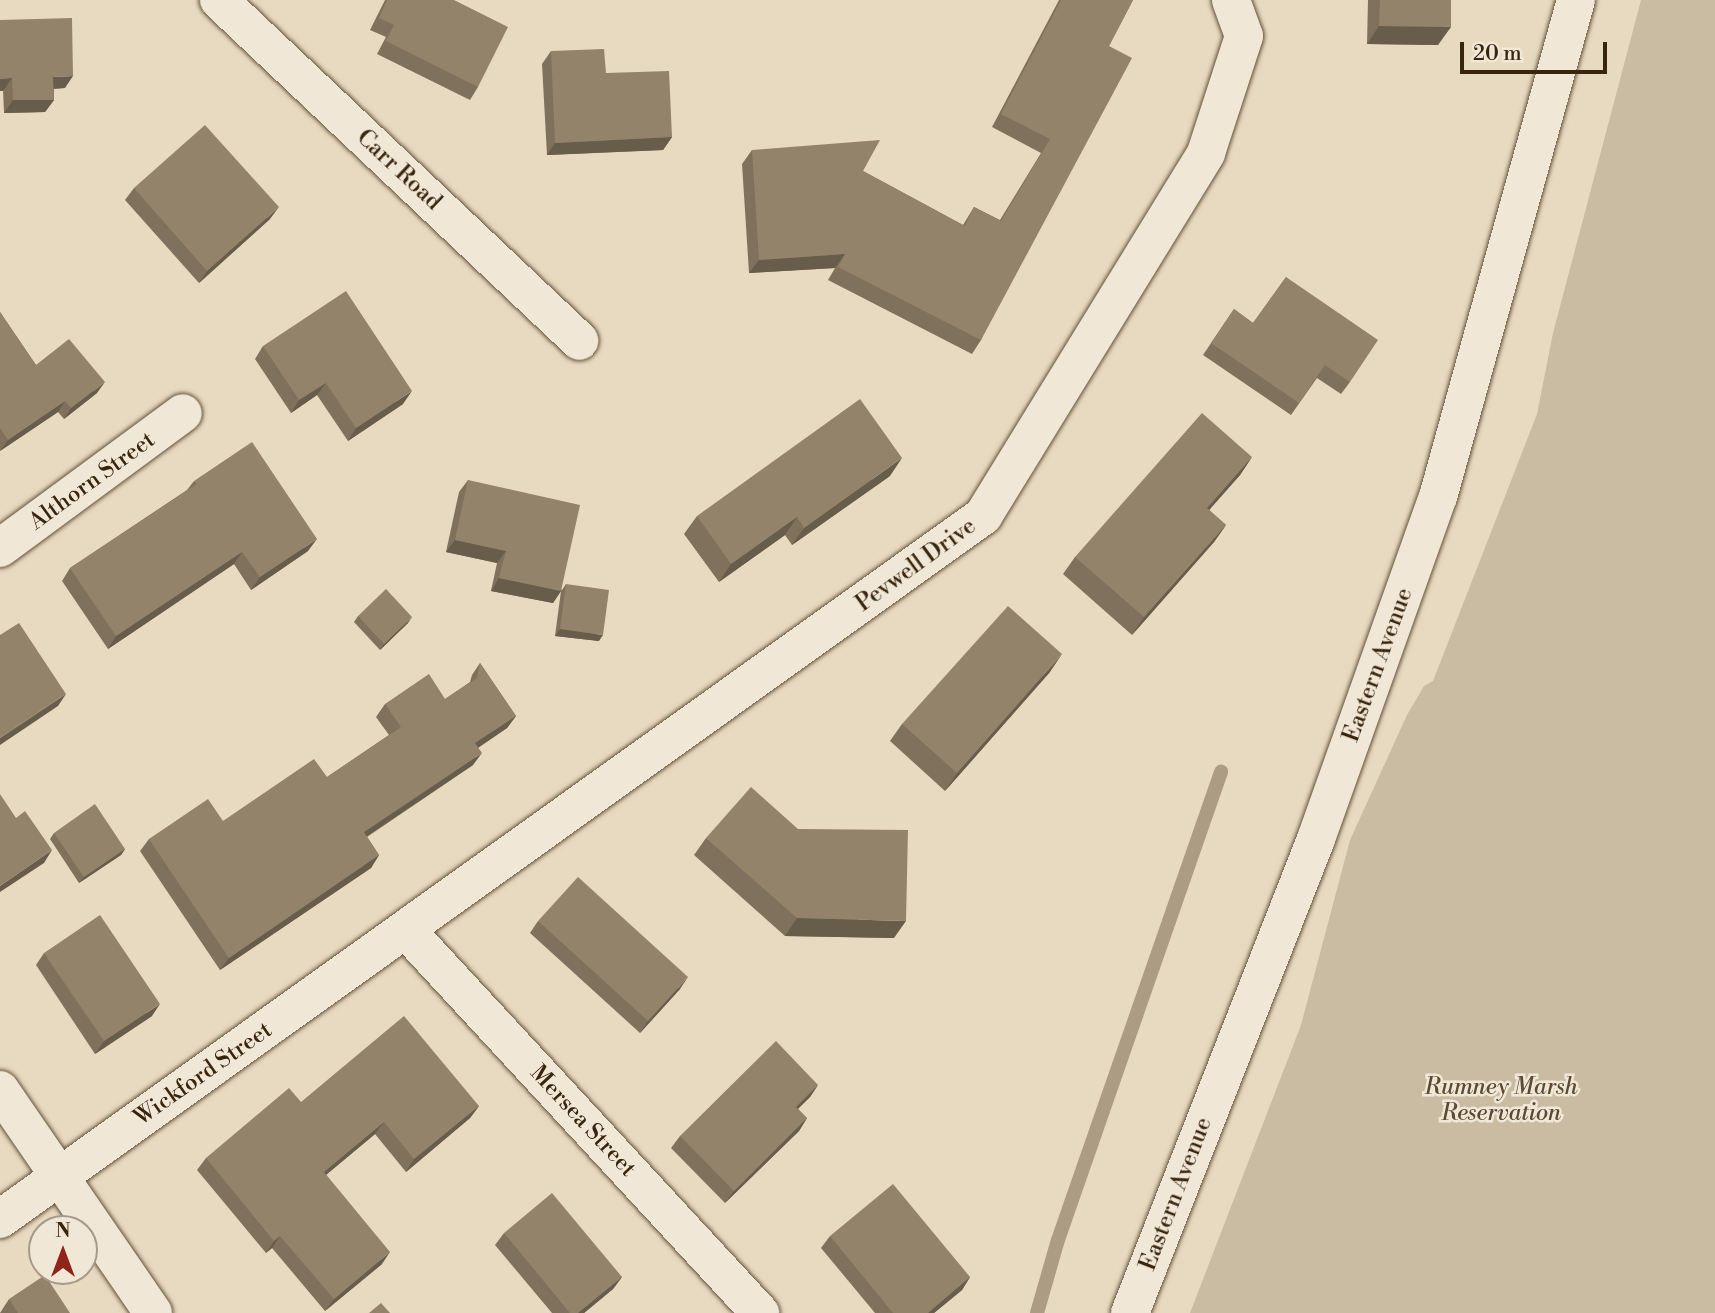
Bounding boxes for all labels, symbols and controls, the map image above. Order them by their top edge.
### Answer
scale bar [1463,28,1610,72]
text: 20 m [1473,41,1522,67]
street label: Carr Road [351,124,447,216]
street label: Althorn Street [24,426,160,536]
street label: Pevwell Drive [851,512,981,618]
street label: Eastern Avenue [1337,584,1419,746]
street label: Wickford Street [129,1016,277,1132]
street label: Mersea Street [524,1060,642,1182]
park label: Rumney Marsh Reservation [1425,1073,1577,1127]
street label: Eastern Avenue [1134,1113,1218,1275]
north arrow [28,1215,98,1285]
text: N [55,1219,71,1243]

